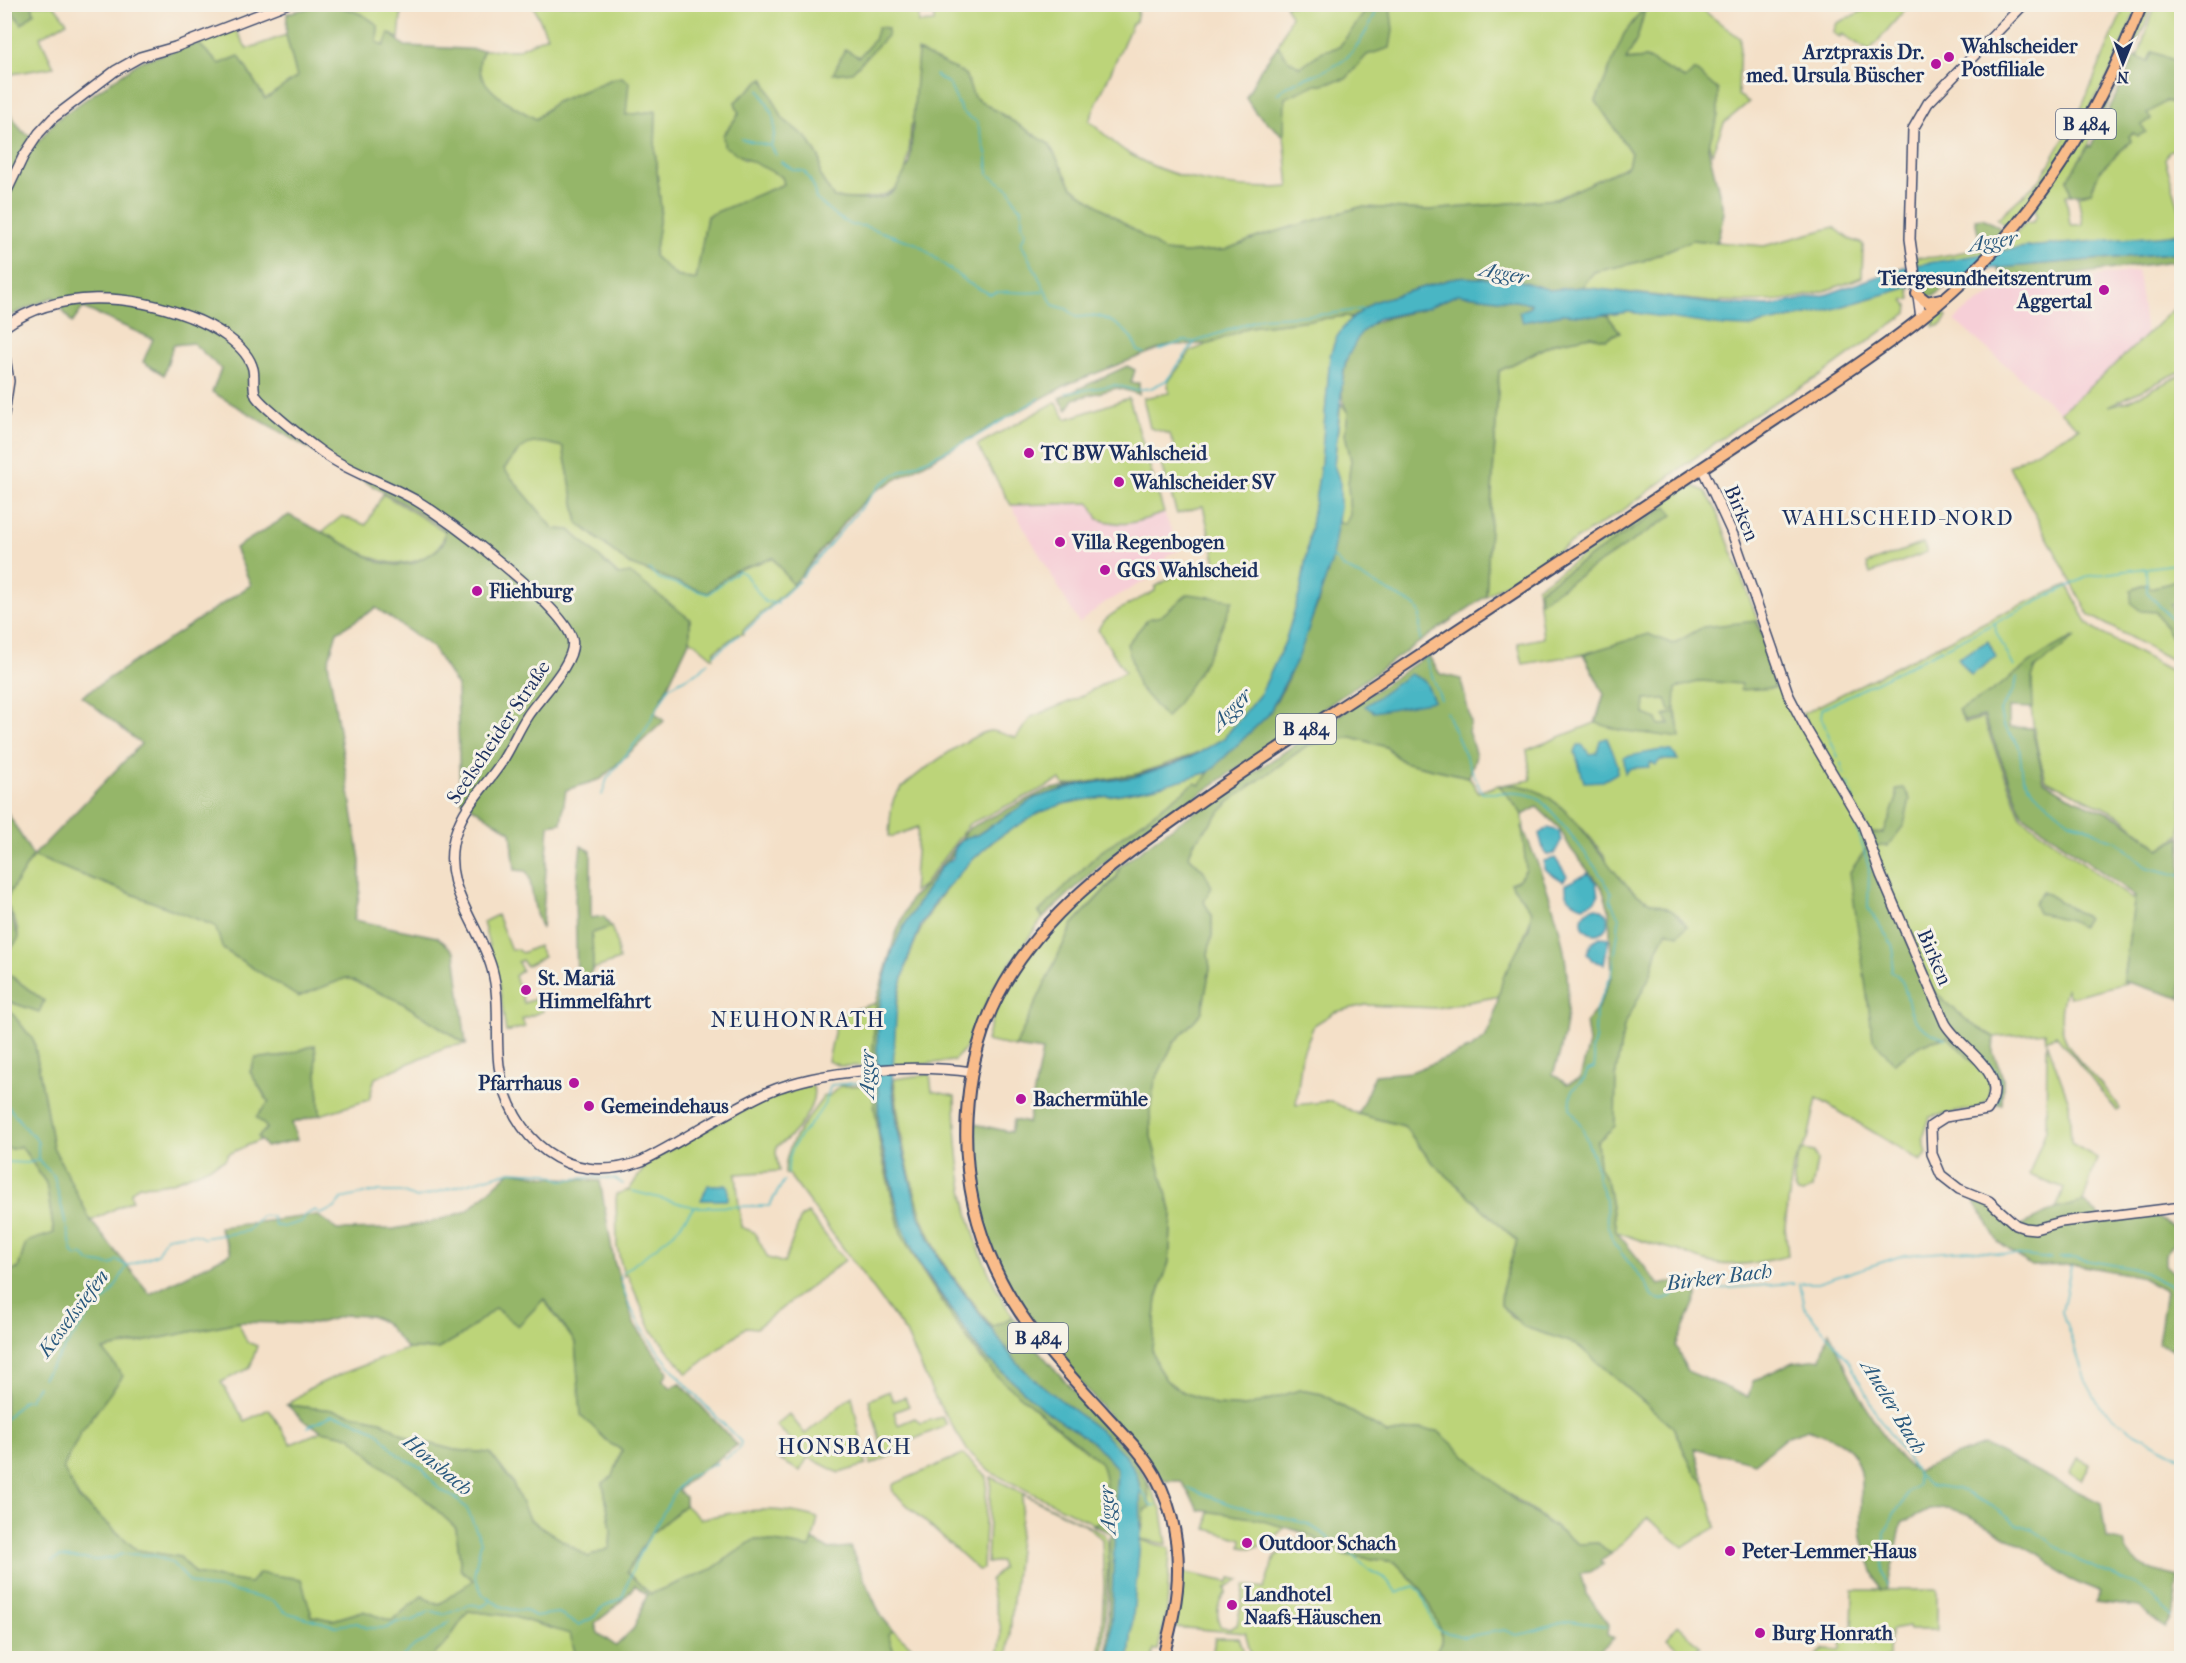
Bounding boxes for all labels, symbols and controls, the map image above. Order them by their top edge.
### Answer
north arrow [2093,33,2153,93]
place label: Wahlscheider Postfiliale [1960,35,2078,81]
place label: Arztpraxis Dr. med. Ursula Büscher [1745,41,1924,87]
marker: Wahlscheider Postfiliale [1942,50,1956,64]
marker: Arztpraxis Dr. med. Ursula Büscher [1929,57,1943,71]
text: N [2116,68,2129,87]
road number: B 484 [2056,109,2116,139]
water label: Agger [1964,226,2020,257]
water label: Agger [1475,256,1532,290]
place label: Tiergesundheitszentrum Aggertal [1877,267,2092,313]
marker: Tiergesundheitszentrum Aggertal [2097,283,2111,297]
place label: TC BW Wahlscheid [1040,442,1208,465]
marker: TC BW Wahlscheid [1022,446,1036,460]
place label: Wahlscheider SV [1130,471,1276,494]
marker: Wahlscheider SV [1112,475,1126,489]
street label: Birken [1719,482,1764,545]
district label: WAHLSCHEID-NORD [1781,506,2014,530]
place label: Villa Regenbogen [1071,531,1225,554]
marker: Villa Regenbogen [1053,535,1067,549]
place label: GGS Wahlscheid [1117,559,1259,582]
marker: GGS Wahlscheid [1098,563,1112,577]
place label: Fliehburg [488,580,574,603]
marker: Fliehburg [470,584,484,598]
street label: Seelscheider Straße [442,656,555,808]
water label: Agger [1203,682,1258,737]
road number: B 484 [1276,714,1336,744]
street label: Birken [1912,926,1957,989]
place label: St. Mariä Himmelfahrt [538,967,652,1013]
marker: St. Mariä Himmelfahrt [519,983,533,997]
district label: NEUHONRATH [710,1007,886,1033]
water label: Agger [855,1048,879,1101]
place label: Pfarrhaus [478,1072,563,1095]
marker: Pfarrhaus [567,1076,581,1090]
place label: Bachermühle [1033,1088,1148,1111]
marker: Bachermühle [1014,1092,1028,1106]
place label: Gemeindehaus [601,1095,729,1118]
marker: Gemeindehaus [582,1099,596,1113]
water label: Birker Bach [1664,1259,1773,1296]
water label: Kesselssiefen [31,1264,114,1363]
road number: B 484 [1008,1323,1068,1353]
water label: Aueler Bach [1855,1353,1932,1459]
water label: Honsbach [398,1429,477,1501]
district label: HONSBACH [778,1434,912,1460]
water label: Agger [1094,1484,1120,1538]
place label: Outdoor Schach [1259,1532,1397,1555]
marker: Outdoor Schach [1240,1536,1254,1550]
place label: Peter-Lemmer-Haus [1742,1540,1917,1563]
marker: Peter-Lemmer-Haus [1723,1544,1737,1558]
place label: Landhotel Naafs-Häuschen [1244,1583,1382,1629]
marker: Landhotel Naafs-Häuschen [1225,1598,1239,1612]
place label: Burg Honrath [1772,1622,1894,1645]
marker: Burg Honrath [1753,1626,1767,1640]

